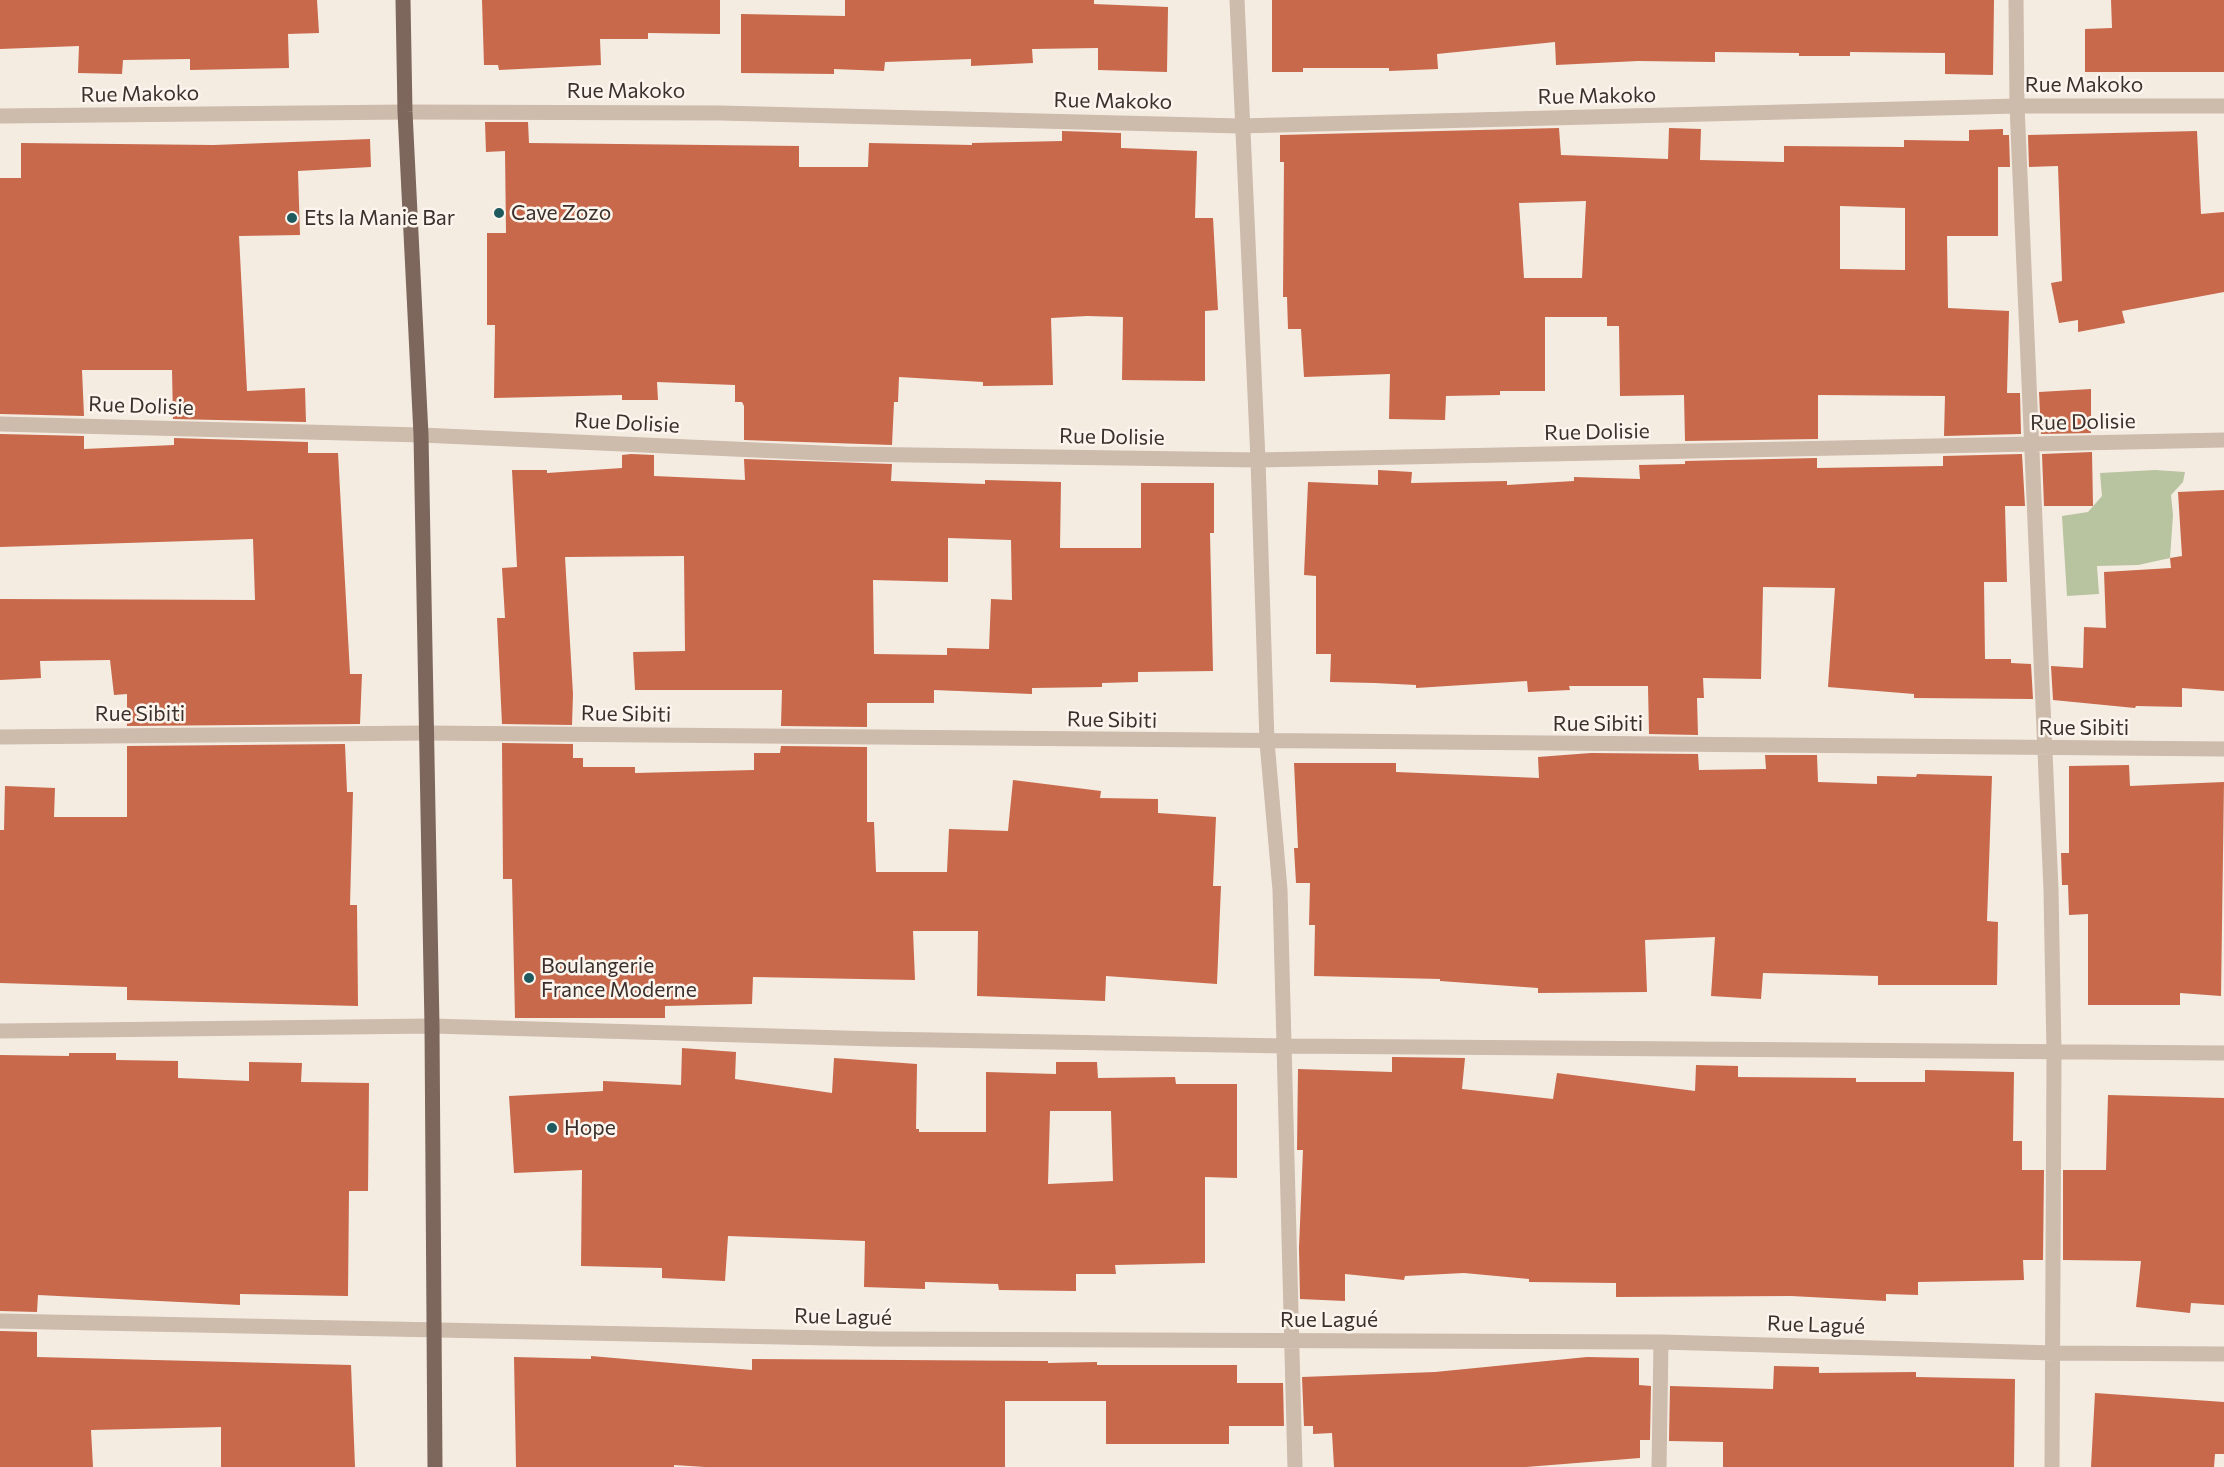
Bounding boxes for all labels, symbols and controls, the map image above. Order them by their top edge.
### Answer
street label: Rue Makoko [2025,72,2143,98]
street label: Rue Makoko [567,78,685,104]
street label: Rue Makoko [81,80,199,108]
street label: Rue Makoko [1538,82,1656,110]
street label: Rue Makoko [1054,87,1172,115]
place label: Cave Zozo [511,200,611,226]
place label: Ets la Manie Bar [304,205,455,231]
marker: Cave Zozo [492,206,506,220]
marker: Ets la Manie Bar [285,211,299,225]
street label: Rue Dolisie [88,392,194,420]
street label: Rue Dolisie [574,408,680,438]
street label: Rue Dolisie [2030,408,2136,436]
street label: Rue Dolisie [1544,418,1650,446]
street label: Rue Dolisie [1059,423,1165,451]
street label: Rue Sibiti [95,701,185,727]
street label: Rue Sibiti [581,701,671,727]
street label: Rue Sibiti [1067,707,1157,733]
street label: Rue Sibiti [1553,711,1643,737]
street label: Rue Sibiti [2039,715,2129,741]
place label: Boulangerie France Moderne [541,953,697,1003]
marker: Boulangerie France Moderne [522,971,536,985]
place label: Hope [564,1115,616,1141]
marker: Hope [545,1121,559,1135]
street label: Rue Lagué [794,1304,892,1330]
street label: Rue Lagué [1280,1307,1378,1333]
street label: Rue Lagué [1767,1311,1865,1339]

